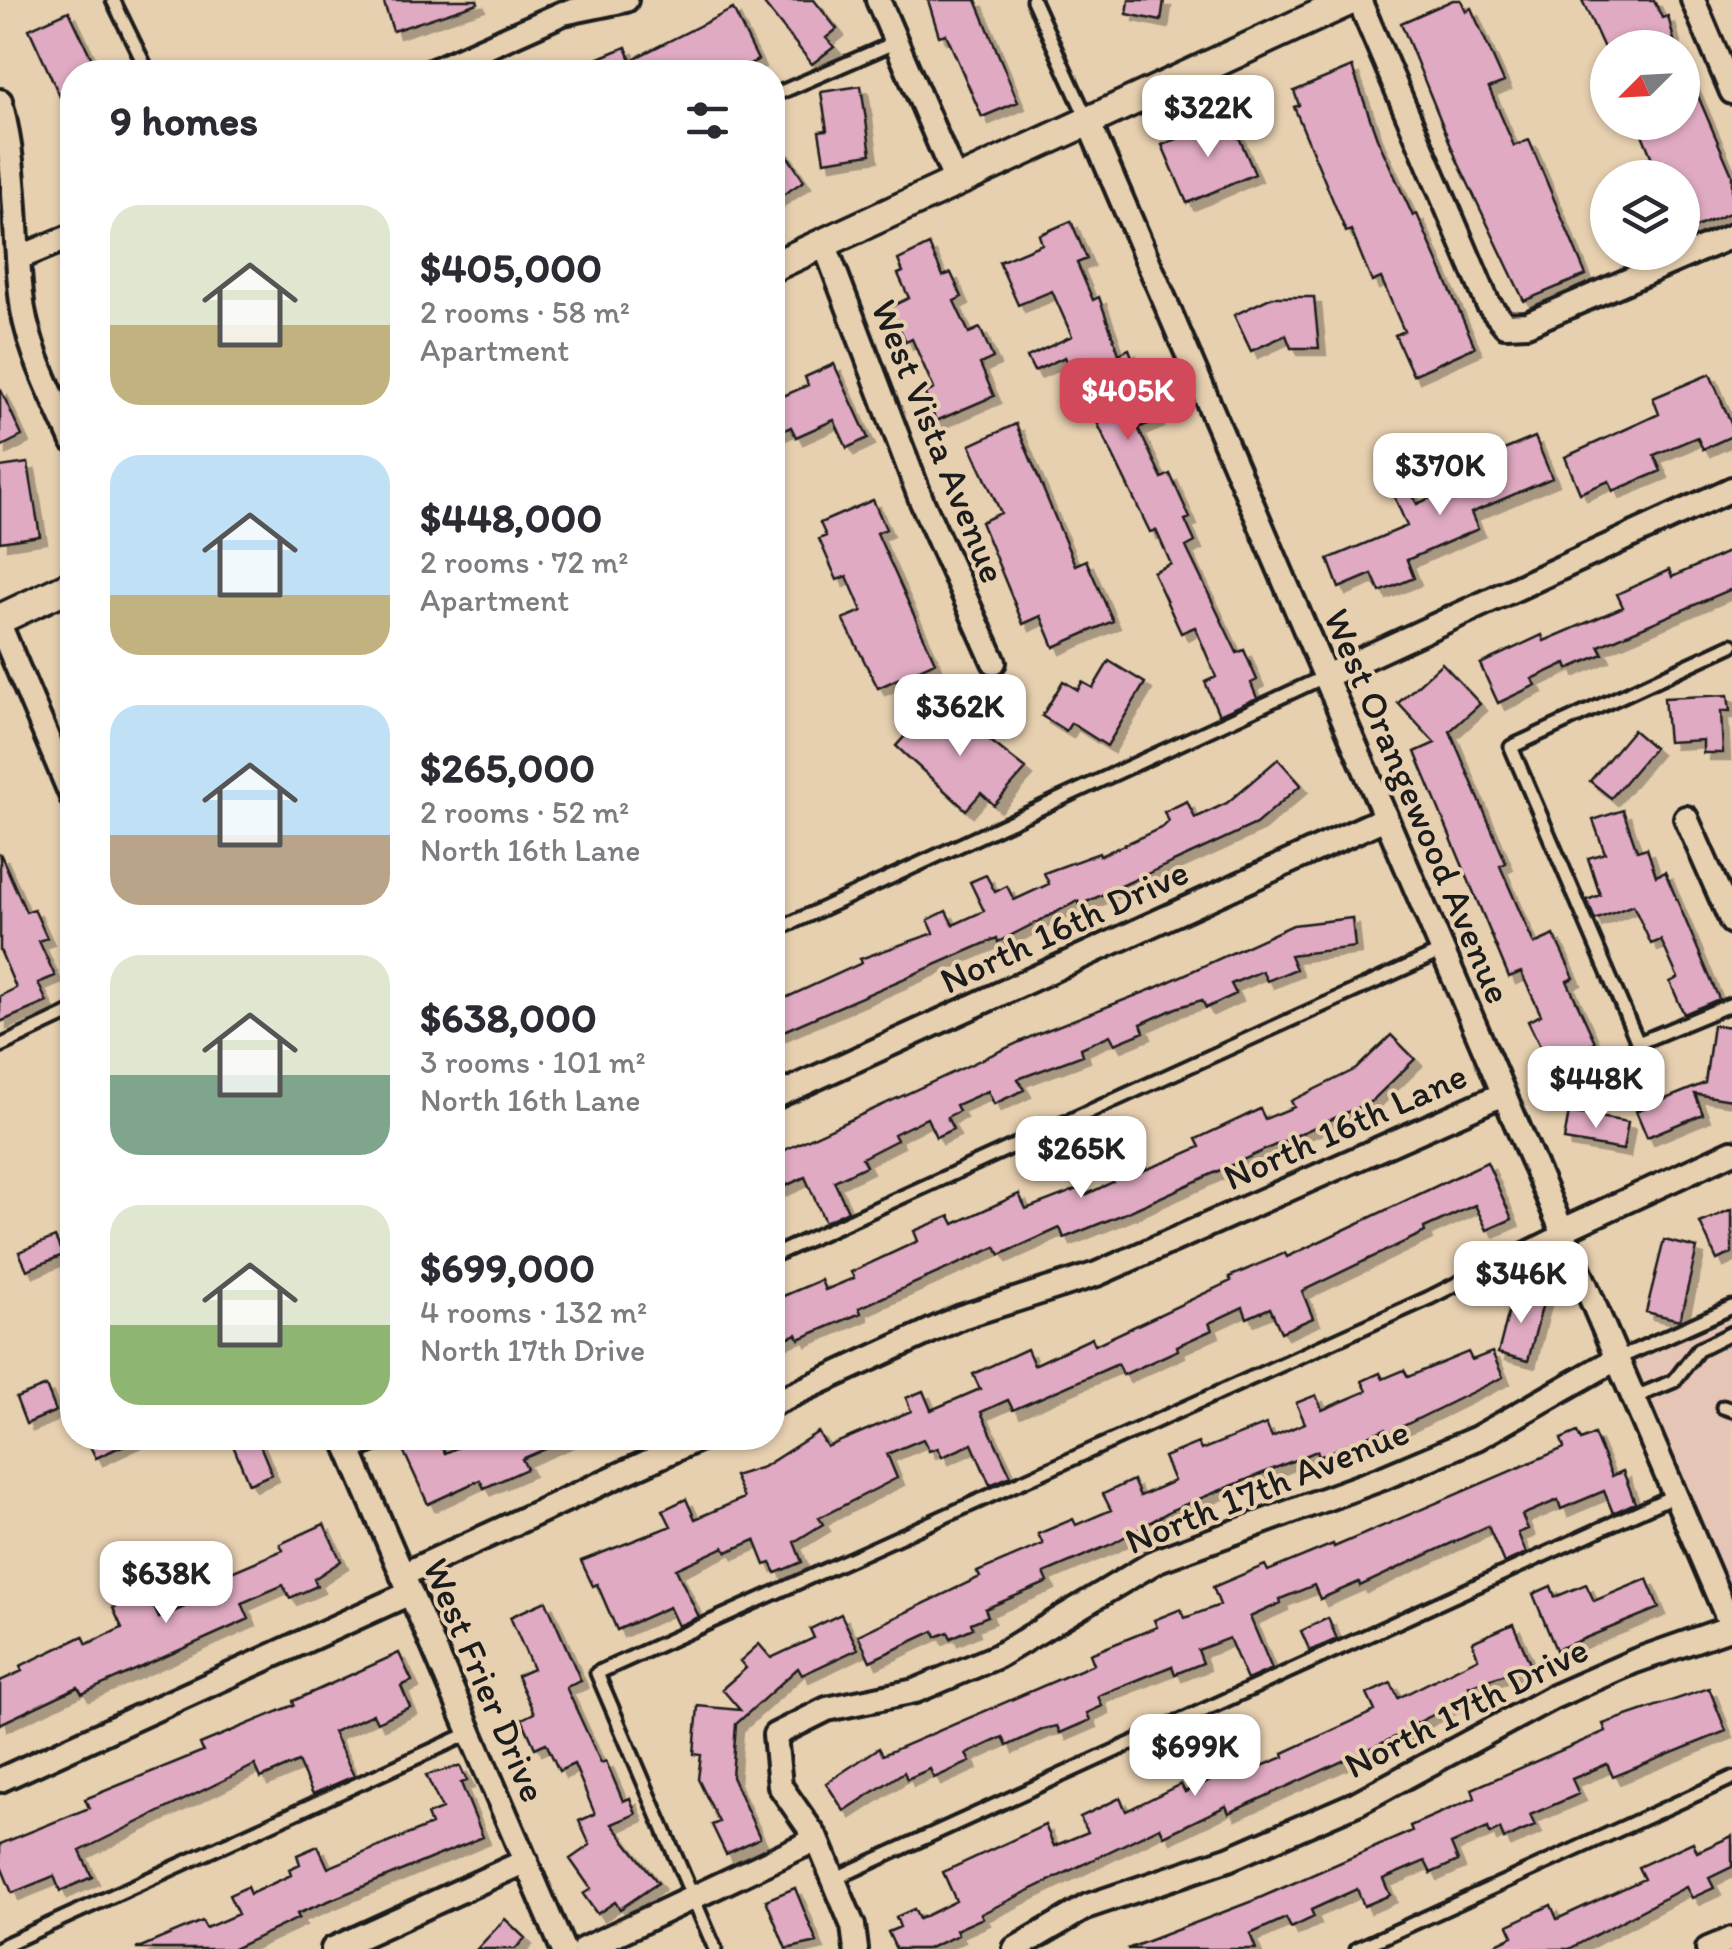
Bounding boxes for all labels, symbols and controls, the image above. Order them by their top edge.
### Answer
north arrow [1590,30,1700,140]
map controls [1590,30,1700,270]
pin: $322K [1138,75,1278,160]
text: $322K [1164,88,1252,126]
icon: filters [680,93,735,148]
text: 9 homes [110,95,258,146]
button: layers [1590,160,1700,270]
text: $405,000 [420,242,602,293]
icon: home [190,245,310,365]
text: 2 rooms · 58 m² [420,293,630,331]
street label: West Vista Avenue [861,293,1017,589]
text: Apartment [420,331,569,369]
pin: $405K [1058,358,1198,443]
text: $405K [1082,371,1174,409]
pin: $370K [1370,433,1510,518]
text: $370K [1395,446,1485,484]
text: $448,000 [420,492,602,543]
icon: home [190,495,310,615]
text: 2 rooms · 72 m² [420,543,628,581]
text: Apartment [420,581,569,619]
street label: West Orangewood Avenue [1314,602,1522,1010]
pin: $362K [890,674,1030,759]
text: $362K [916,687,1004,725]
text: $265,000 [420,742,595,793]
icon: home [190,745,310,865]
text: 2 rooms · 52 m² [420,793,629,831]
text: North 16th Lane [420,831,640,869]
street label: North 16th Drive [932,848,1196,1004]
text: $638,000 [420,992,597,1043]
icon: home [190,995,310,1115]
text: 3 rooms · 101 m² [420,1043,646,1081]
pin: $448K [1526,1046,1666,1131]
street label: North 16th Lane [1216,1052,1474,1200]
text: $448K [1550,1059,1642,1097]
text: North 16th Lane [420,1081,640,1119]
pin: $265K [1011,1116,1151,1201]
text: $265K [1037,1129,1125,1167]
pin: $346K [1451,1241,1591,1326]
text: $699,000 [420,1242,595,1293]
icon: home [190,1245,310,1365]
text: $346K [1476,1254,1566,1292]
text: 4 rooms · 132 m² [420,1293,647,1331]
text: North 17th Drive [420,1331,645,1369]
street label: North 17th Avenue [1118,1408,1416,1564]
pin: $638K [96,1541,236,1626]
street label: West Frier Drive [413,1551,557,1809]
text: $638K [122,1554,210,1592]
street label: North 17th Drive [1336,1626,1596,1788]
pin: $699K [1125,1714,1265,1799]
text: $699K [1151,1727,1239,1765]

